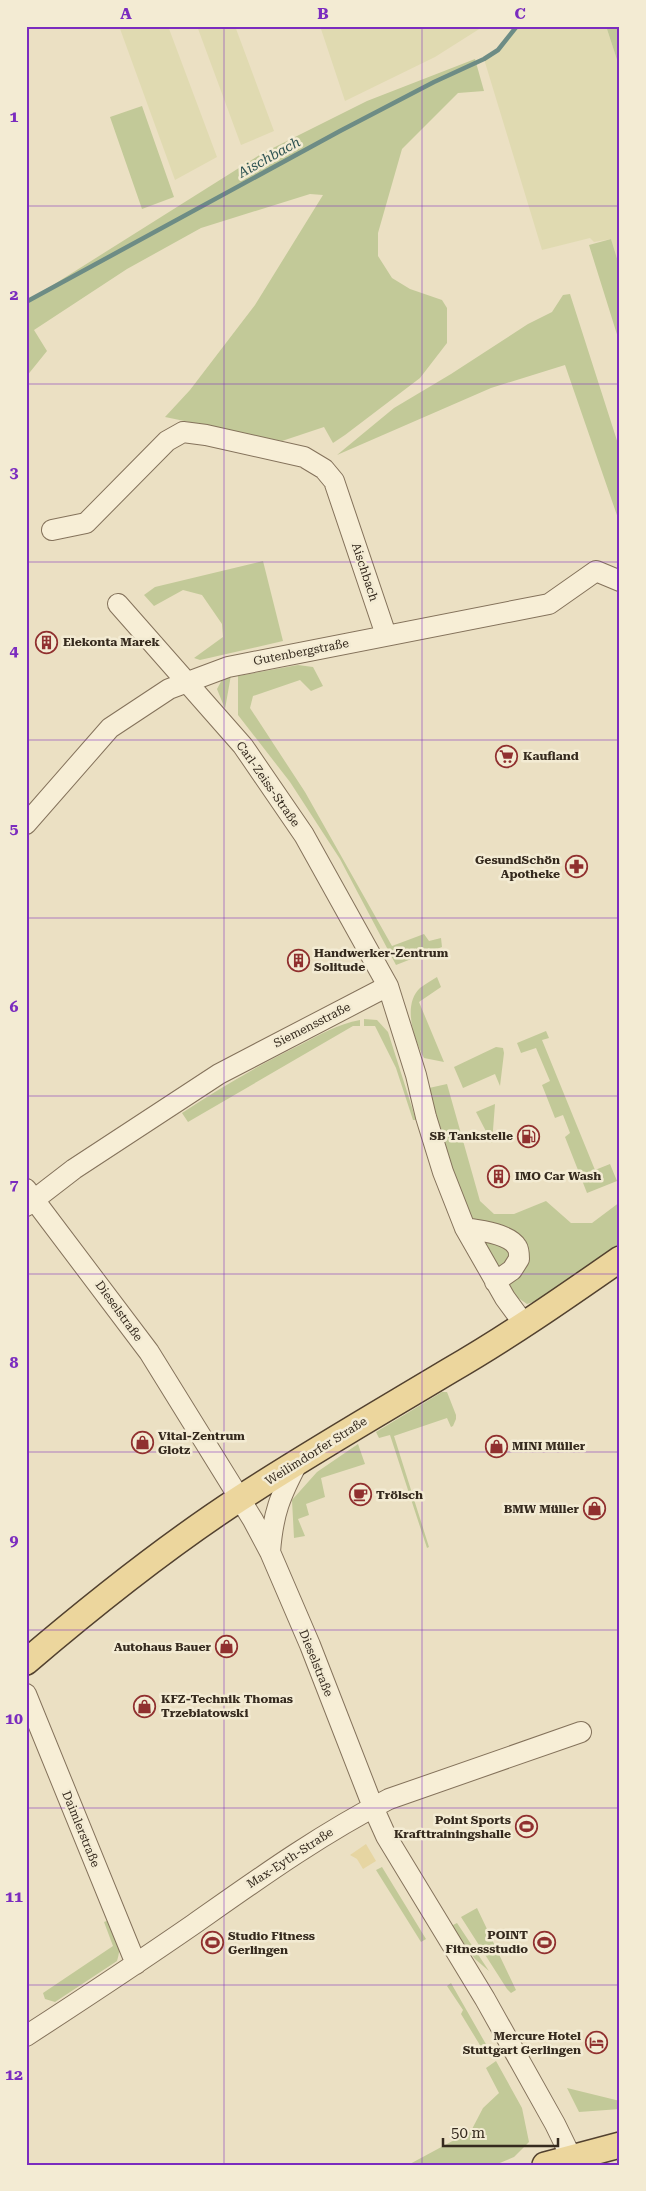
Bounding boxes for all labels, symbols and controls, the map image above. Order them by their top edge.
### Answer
text: A [120,4,132,23]
text: B [317,4,329,23]
text: C [514,4,526,23]
text: 1 [10,107,19,126]
water label: Aischbach [234,133,303,181]
text: 2 [10,285,19,304]
text: 3 [10,463,19,482]
street label: Aischbach [349,541,381,603]
building icon: Elekonta Marek [35,630,59,654]
place label: Elekonta Marek [63,635,160,649]
street label: Gutenbergstraße [252,636,350,668]
text: 4 [10,641,19,660]
street label: Carl-Zeiss-Straße [233,739,303,830]
supermarket icon: Kaufland [495,744,519,768]
place label: Kaufland [523,749,579,763]
text: 5 [10,819,19,838]
place label: GesundSchön Apotheke [475,853,560,881]
pharmacy icon: GesundSchön Apotheke [564,855,588,879]
place label: Handwerker-Zentrum Solitude [314,946,449,974]
building icon: Handwerker-Zentrum Solitude [286,948,310,972]
text: 6 [10,997,19,1016]
street label: Siemensstraße [271,999,353,1050]
fuel station icon: SB Tankstelle [517,1124,541,1148]
place label: SB Tankstelle [430,1129,513,1143]
building icon: IMO Car Wash [487,1164,511,1188]
place label: IMO Car Wash [515,1169,601,1183]
text: 7 [10,1175,19,1194]
street label: Dieselstraße [92,1278,146,1344]
text: 8 [10,1353,19,1372]
street label: Weilimdorfer Straße [263,1414,370,1488]
place label: Vital-Zentrum Glotz [158,1429,245,1457]
shop icon: Vital-Zentrum Glotz [130,1431,154,1455]
shop icon: MINI Müller [484,1434,508,1458]
place label: MINI Müller [512,1439,586,1453]
cafe icon: Trölsch [348,1483,372,1507]
place label: Trölsch [376,1488,423,1502]
shop icon: BMW Müller [583,1497,607,1521]
place label: BMW Müller [504,1502,580,1516]
text: 9 [10,1531,19,1550]
street label: Dieselstraße [296,1627,336,1699]
shop icon: Autohaus Bauer [215,1635,239,1659]
place label: Autohaus Bauer [114,1640,212,1654]
place label: KFZ-Technik Thomas Trzebiatowski [161,1692,293,1720]
shop icon: KFZ-Technik Thomas Trzebiatowski [133,1694,157,1718]
text: 10 [5,1709,23,1728]
street label: Daimlerstraße [59,1789,103,1870]
place label: Point Sports Krafttrainingshalle [394,1813,511,1841]
sports icon: Point Sports Krafttrainingshalle [515,1815,539,1839]
street label: Max-Eyth-Straße [244,1825,336,1891]
text: 11 [5,1887,23,1906]
place label: POINT Fitnessstudio [445,1928,528,1956]
place label: Studio Fitness Gerlingen [228,1929,315,1957]
sports icon: POINT Fitnessstudio [532,1930,556,1954]
sports icon: Studio Fitness Gerlingen [200,1931,224,1955]
place label: Mercure Hotel Stuttgart Gerlingen [463,2029,581,2057]
hotel icon: Mercure Hotel Stuttgart Gerlingen [585,2031,609,2055]
text: 12 [5,2065,23,2084]
scale bar [443,2116,558,2148]
text: 50 m [451,2124,486,2142]

